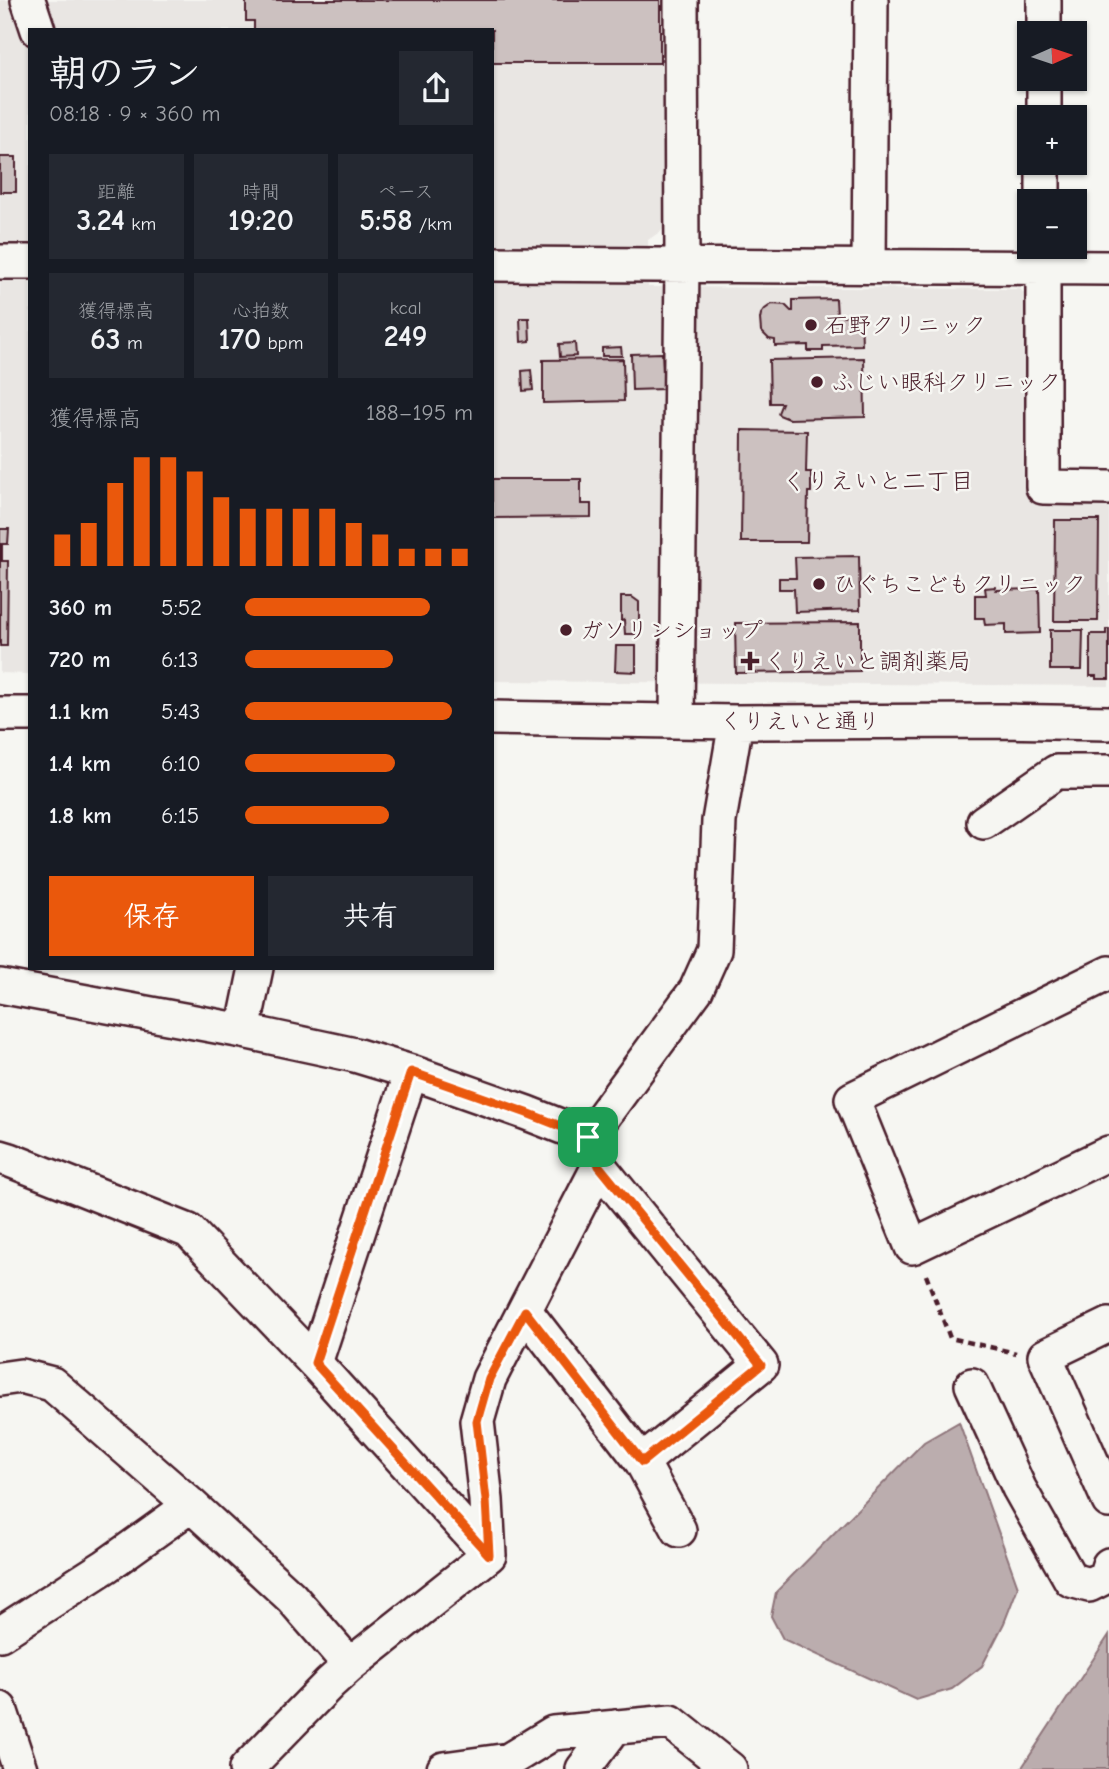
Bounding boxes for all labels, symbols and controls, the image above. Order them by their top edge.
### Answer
north arrow [1017,21,1087,91]
map controls [1017,21,1087,259]
button: share [399,51,473,125]
text: 朝のラン [49,52,201,96]
text: 08:18 · 9 × 360 m [49,100,220,127]
button: + [1017,105,1087,175]
text: 距離 [97,181,135,203]
text: 時間 [242,181,280,203]
text: ペース [378,181,434,203]
button: − [1017,189,1087,259]
text: 3.24 [77,203,125,238]
text: 19:20 [228,203,294,238]
text: 5:58 [359,203,413,238]
text: km [125,213,156,235]
text: /km [413,213,452,235]
text: kcal [390,297,422,319]
text: 獲得標高 [78,300,154,322]
text: 心拍数 [232,300,290,322]
place label: 石野クリニック [825,312,986,339]
marker: 石野クリニック [803,317,819,333]
text: 249 [384,319,428,354]
text: 63 [90,322,121,357]
text: 170 [219,322,261,357]
text: m [121,332,143,354]
text: bpm [261,332,303,354]
place label: ふじい眼科クリニック [831,369,1061,396]
marker: ふじい眼科クリニック [809,374,825,390]
text: 188–195 m [366,399,473,426]
text: 獲得標高 [49,405,141,432]
district label: くりえいと二丁目 [782,467,974,495]
place label: ひぐちこどもクリニック [833,571,1086,598]
marker: ひぐちこどもクリニック [811,576,827,592]
text: 360 m [49,594,112,621]
text: 5:52 [161,594,202,621]
place label: ガソリンショップ [580,617,763,644]
marker: ガソリンショップ [558,622,574,638]
text: 720 m [49,646,110,673]
text: 6:13 [161,646,198,673]
place label: くりえいと調剤薬局 [764,648,971,675]
marker: くりえいと調剤薬局 [742,653,758,669]
text: 1.1 km [49,698,109,725]
text: 5:43 [161,698,200,725]
street label: くりえいと通り [720,708,881,735]
text: 1.4 km [49,750,111,777]
text: 6:10 [161,750,201,777]
text: 1.8 km [49,802,112,829]
text: 6:15 [161,802,199,829]
button: 保存 [49,876,254,956]
button: 共有 [268,876,473,956]
pin [558,1107,618,1167]
icon: arrive [569,1118,607,1156]

